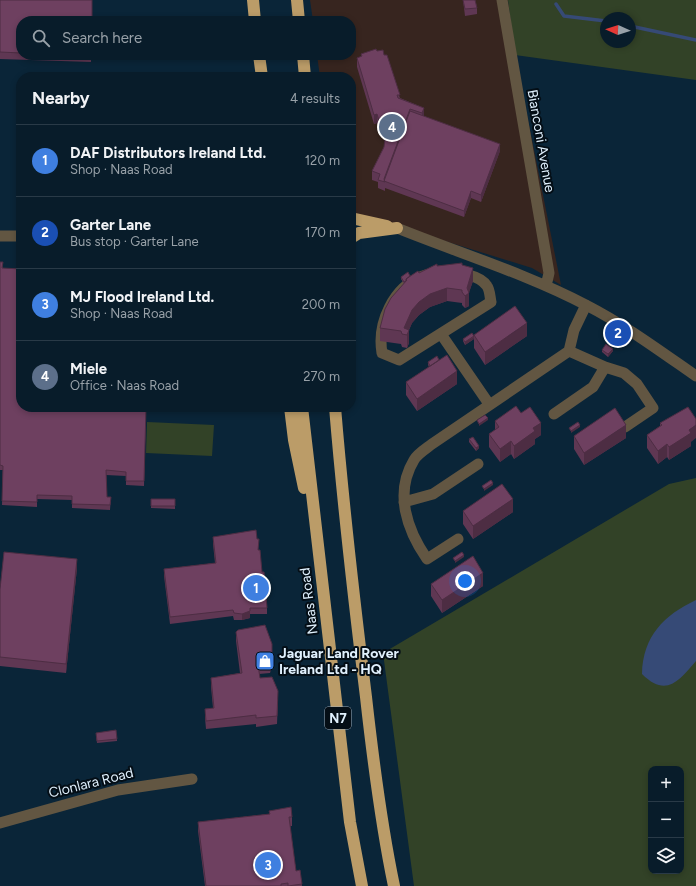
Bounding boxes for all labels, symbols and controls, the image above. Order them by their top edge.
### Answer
north arrow [600,12,636,48]
search box [16,16,356,60]
icon: search [30,27,52,49]
text: Search here [62,29,142,47]
text: Nearby [32,88,90,108]
street label: Bianconi Avenue [524,88,558,194]
text: 4 results [290,91,340,106]
pin: 4 [379,112,405,142]
text: DAF Distributors Ireland Ltd. [70,144,266,162]
text: 1 [42,153,48,168]
text: 120 m [305,153,340,168]
text: Shop · Naas Road [70,162,173,177]
text: Garter Lane [70,216,151,234]
text: 2 [41,225,49,240]
text: 170 m [305,225,340,240]
text: Bus stop · Garter Lane [70,234,199,249]
text: MJ Flood Ireland Ltd. [70,288,214,306]
text: 3 [41,297,49,312]
text: 200 m [302,297,340,312]
text: Shop · Naas Road [70,306,173,321]
pin: 2 [605,318,631,348]
text: Miele [70,360,107,378]
text: 4 [41,369,49,384]
text: 270 m [303,369,340,384]
text: Office · Naas Road [70,378,179,393]
street label: Naas Road [296,567,322,635]
your location [455,571,475,591]
pin: 1 [243,573,269,603]
place label: Jaguar Land Rover Ireland Ltd - HQ [279,645,399,678]
shop icon: Jaguar Land Rover Ireland Ltd - HQ [254,650,276,672]
road number: N7 [325,707,351,729]
street label: Clonlara Road [47,764,135,802]
map controls [648,766,684,874]
button: + [648,766,684,802]
button: − [648,802,684,838]
button: layers [648,838,684,874]
pin: 3 [255,850,281,880]

